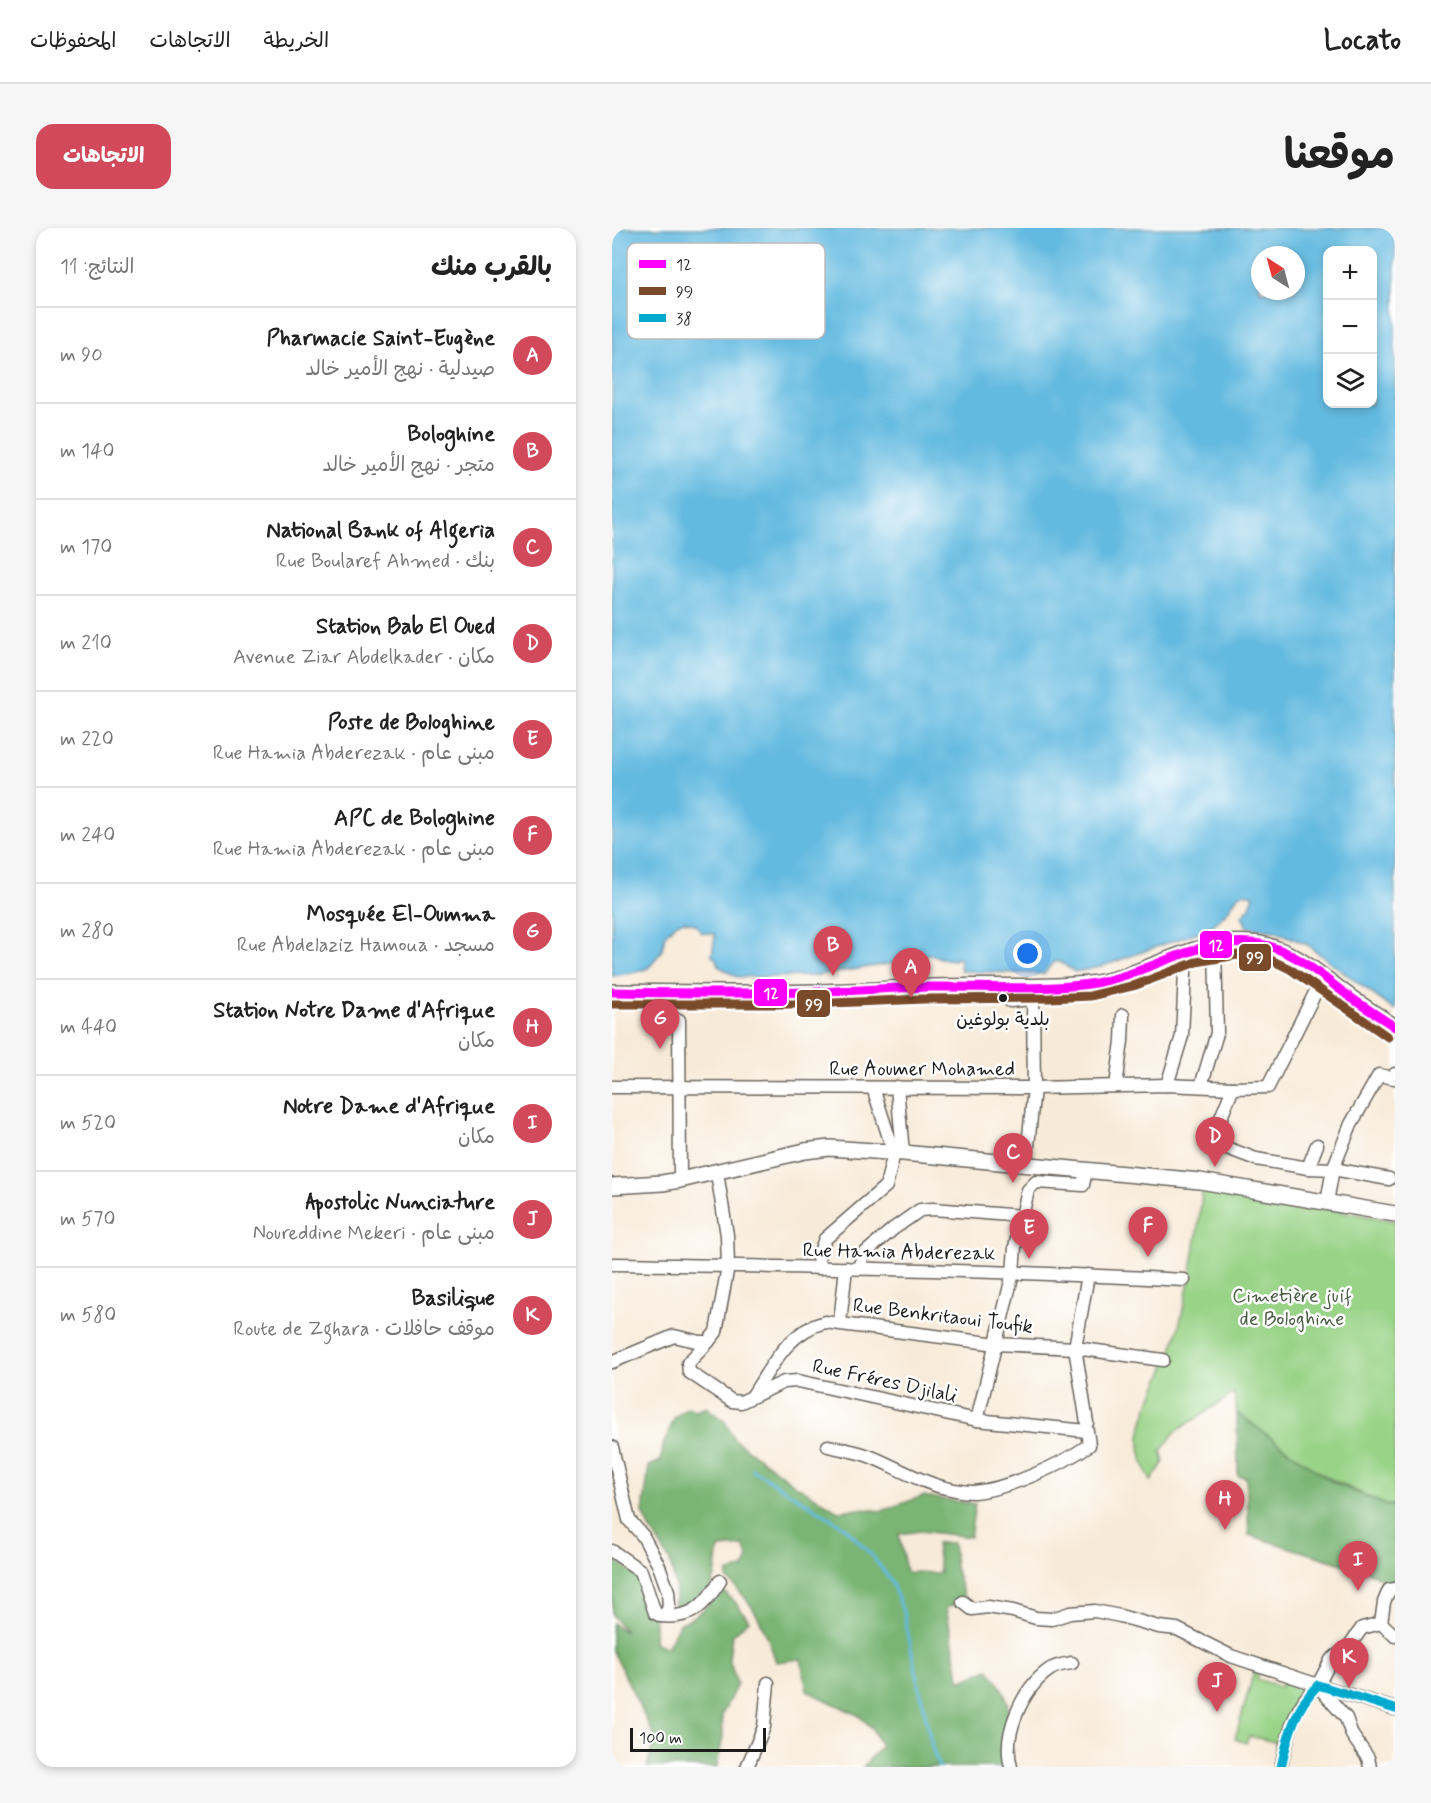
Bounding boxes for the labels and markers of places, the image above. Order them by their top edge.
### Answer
pin: B [814,926,852,976]
pin: A [892,948,930,998]
marker: بلدية بولوغين [997,992,1009,1004]
pin: G [640,1000,680,1049]
place label: بلدية بولوغين [956,1008,1050,1032]
pin: D [1196,1118,1234,1167]
pin: C [994,1134,1032,1183]
pin: F [1128,1208,1168,1257]
pin: E [1010,1210,1048,1259]
pin: H [1206,1480,1244,1530]
pin: I [1338,1542,1378,1591]
pin: K [1330,1638,1368,1688]
pin: J [1198,1662,1236,1712]

